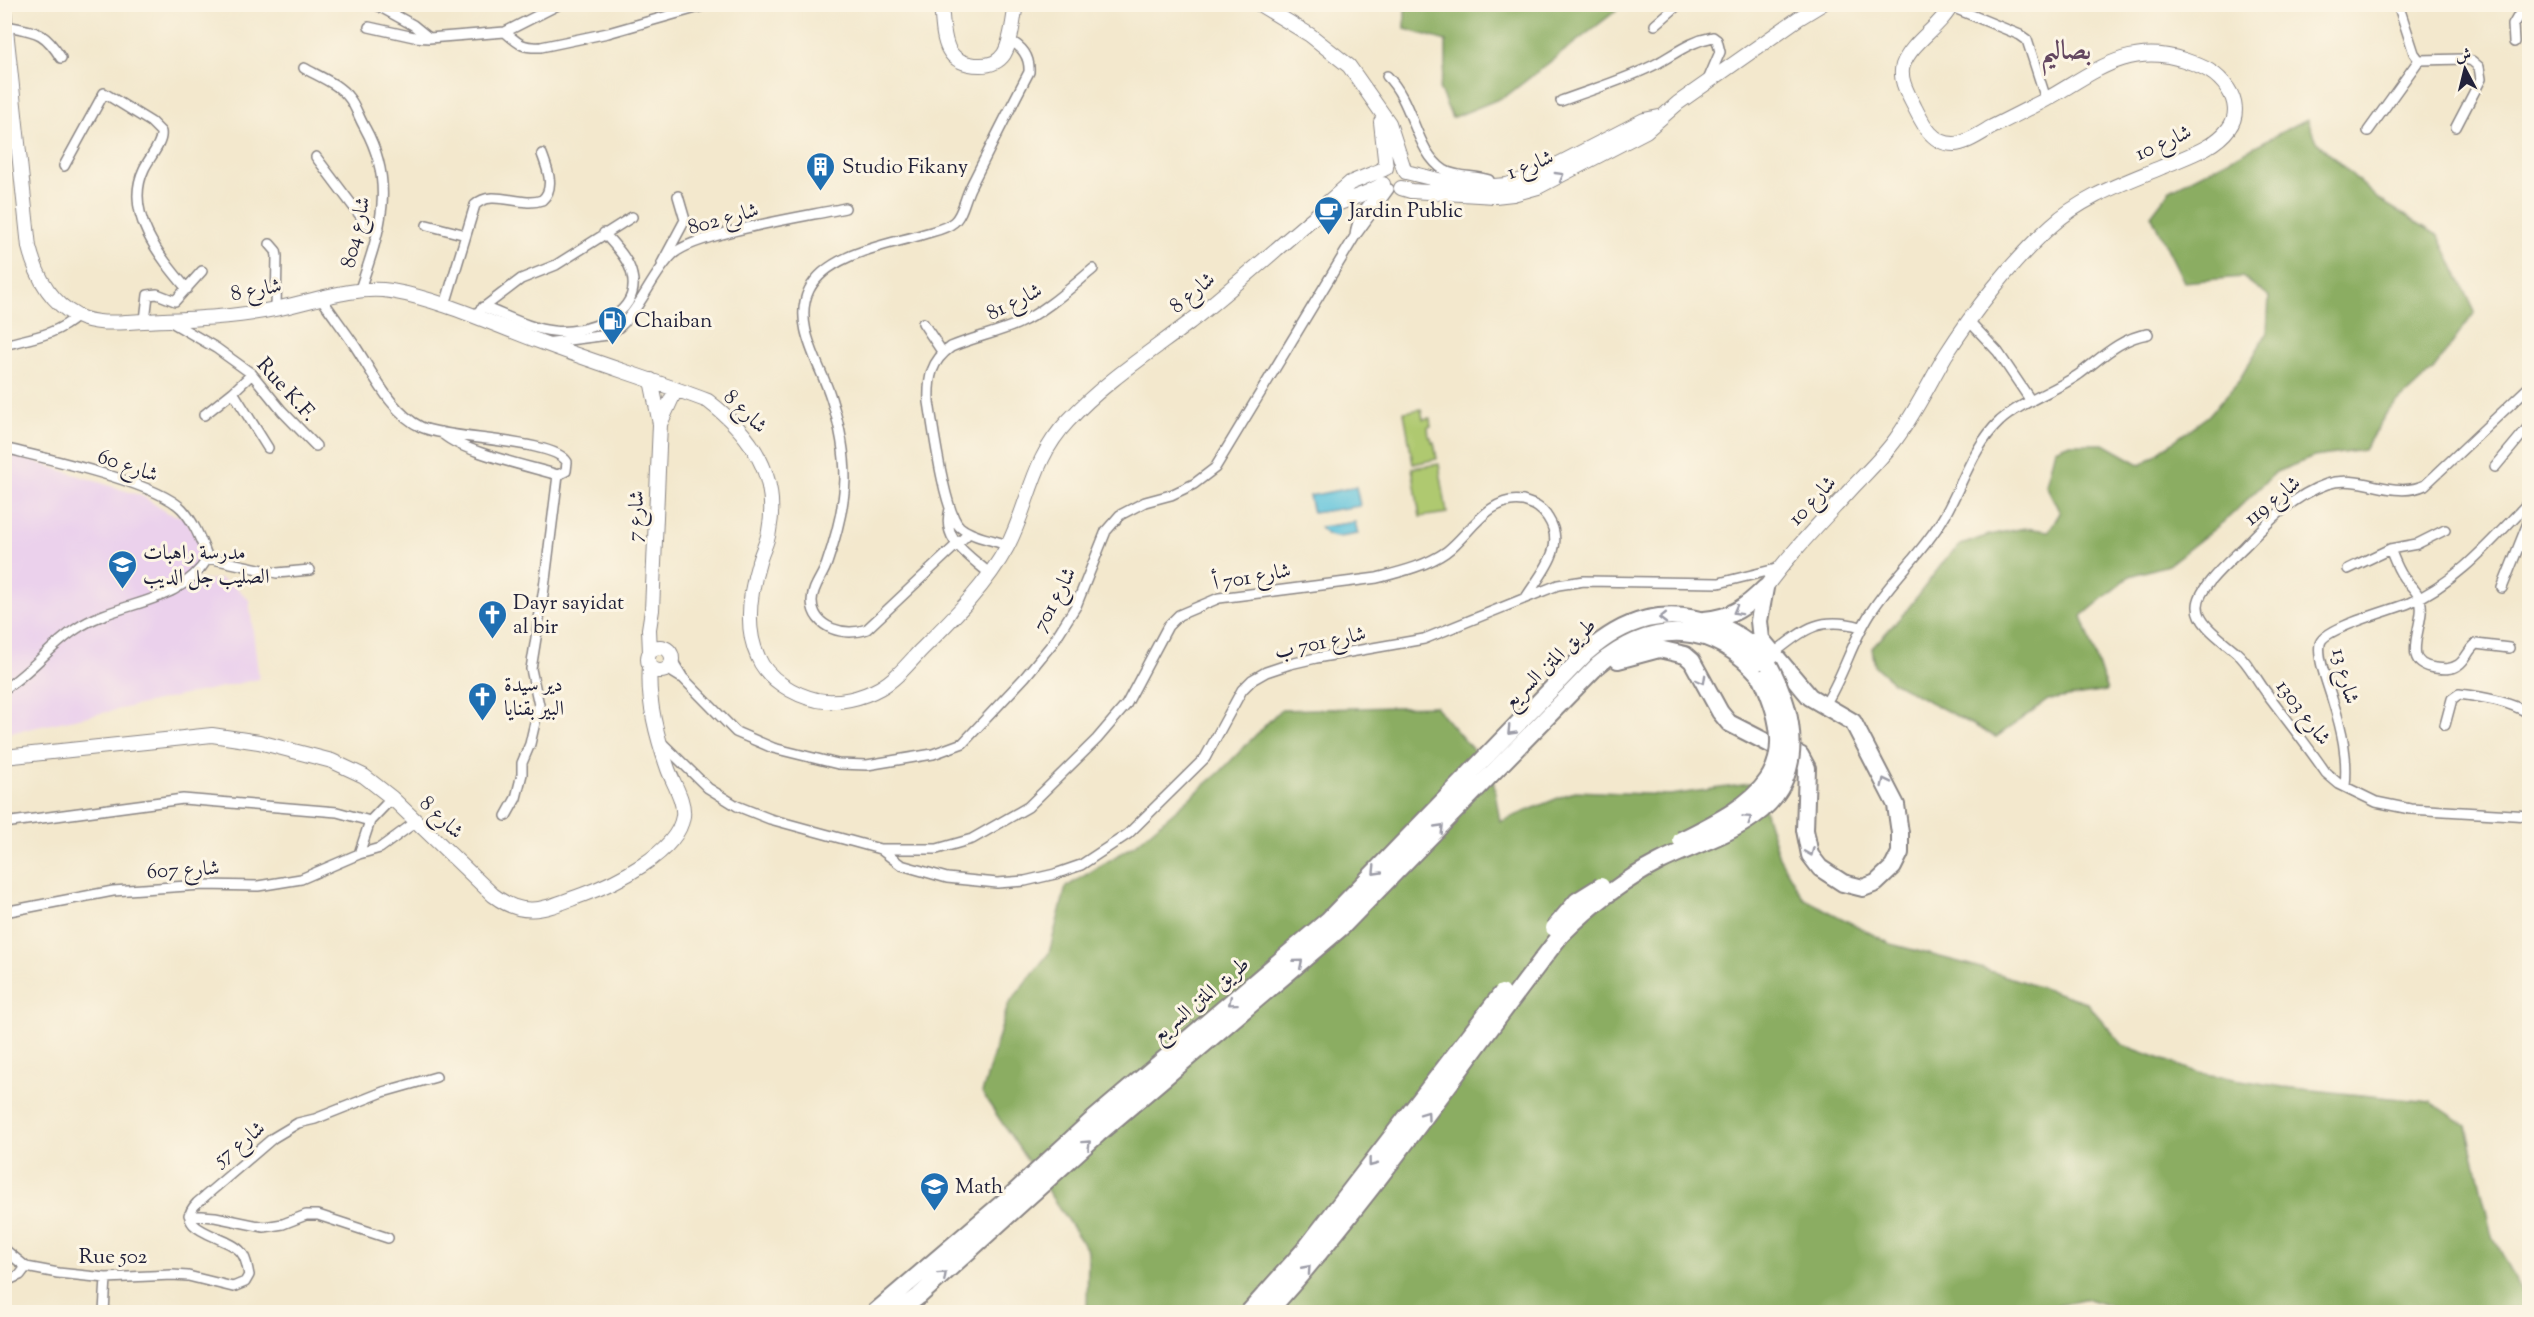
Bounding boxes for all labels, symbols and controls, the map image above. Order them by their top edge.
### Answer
district label: بصاليم [2041,33,2091,77]
north arrow [2435,39,2495,99]
text: ش [2454,44,2473,69]
street label: شارع 10 [2131,118,2197,170]
street label: شارع 1 [1503,143,1559,189]
building icon: Studio Fikany [805,150,837,192]
place label: Studio Fikany [842,153,969,183]
one-way arrow [1554,172,1564,183]
street label: شارع 804 [334,194,381,271]
cafe icon: Jardin Public [1312,194,1344,236]
street label: شارع 802 [685,196,763,245]
place label: Jardin Public [1348,197,1463,227]
street label: شارع 8 [1164,266,1223,322]
street label: شارع 8 [228,272,284,311]
street label: شارع 81 [982,276,1048,330]
fuel station icon: Chaiban [597,304,629,346]
place label: Chaiban [634,307,712,337]
street label: Rue K.F. [248,352,323,429]
street label: شارع 8 [715,384,773,442]
street label: شارع 60 [93,443,162,492]
street label: شارع 119 [2238,469,2309,535]
street label: شارع 10 [1782,470,1845,534]
street label: شارع 7 [621,490,654,543]
place label: مدرسة راهبات الصليب جل الديب [143,539,270,593]
school or university icon: مدرسة راهبات الصليب جل الديب [106,548,138,590]
street label: شارع 701 أ [1211,554,1294,601]
street label: شارع 701 [1026,562,1086,638]
place label: Dayr sayidat al bir [513,589,624,643]
church icon: Dayr sayidat al bir [476,598,508,640]
one-way arrow [1733,604,1743,615]
street label: طريق المتن السريع [1497,612,1605,718]
one-way arrow [1659,612,1668,624]
street label: شارع 701 ب [1272,620,1369,669]
street label: شارع 13 [2322,645,2365,708]
place label: دير سيدة البير بقنايا [504,671,564,725]
one-way arrow [1695,673,1706,684]
street label: شارع 1303 [2267,674,2337,753]
church icon: دير سيدة البير بقنايا [467,680,499,722]
one-way arrow [1507,724,1518,734]
one-way arrow [1880,778,1892,789]
street label: شارع 8 [411,790,470,848]
one-way arrow [1742,815,1753,826]
one-way arrow [1432,824,1443,835]
one-way arrow [1803,845,1815,856]
street label: شارع 607 [146,854,220,889]
one-way arrow [1372,863,1383,874]
street label: طريق المتن السريع [1146,950,1258,1052]
one-way arrow [1292,959,1303,970]
one-way arrow [1228,995,1239,1006]
one-way arrow [1419,1111,1430,1122]
street label: شارع 57 [207,1115,273,1176]
one-way arrow [1080,1140,1091,1151]
one-way arrow [1369,1156,1380,1167]
school or university icon: Math [918,1170,950,1212]
place label: Math [955,1173,1003,1203]
street label: Rue 502 [79,1243,148,1273]
one-way arrow [1300,1265,1311,1276]
one-way arrow [936,1271,946,1282]

